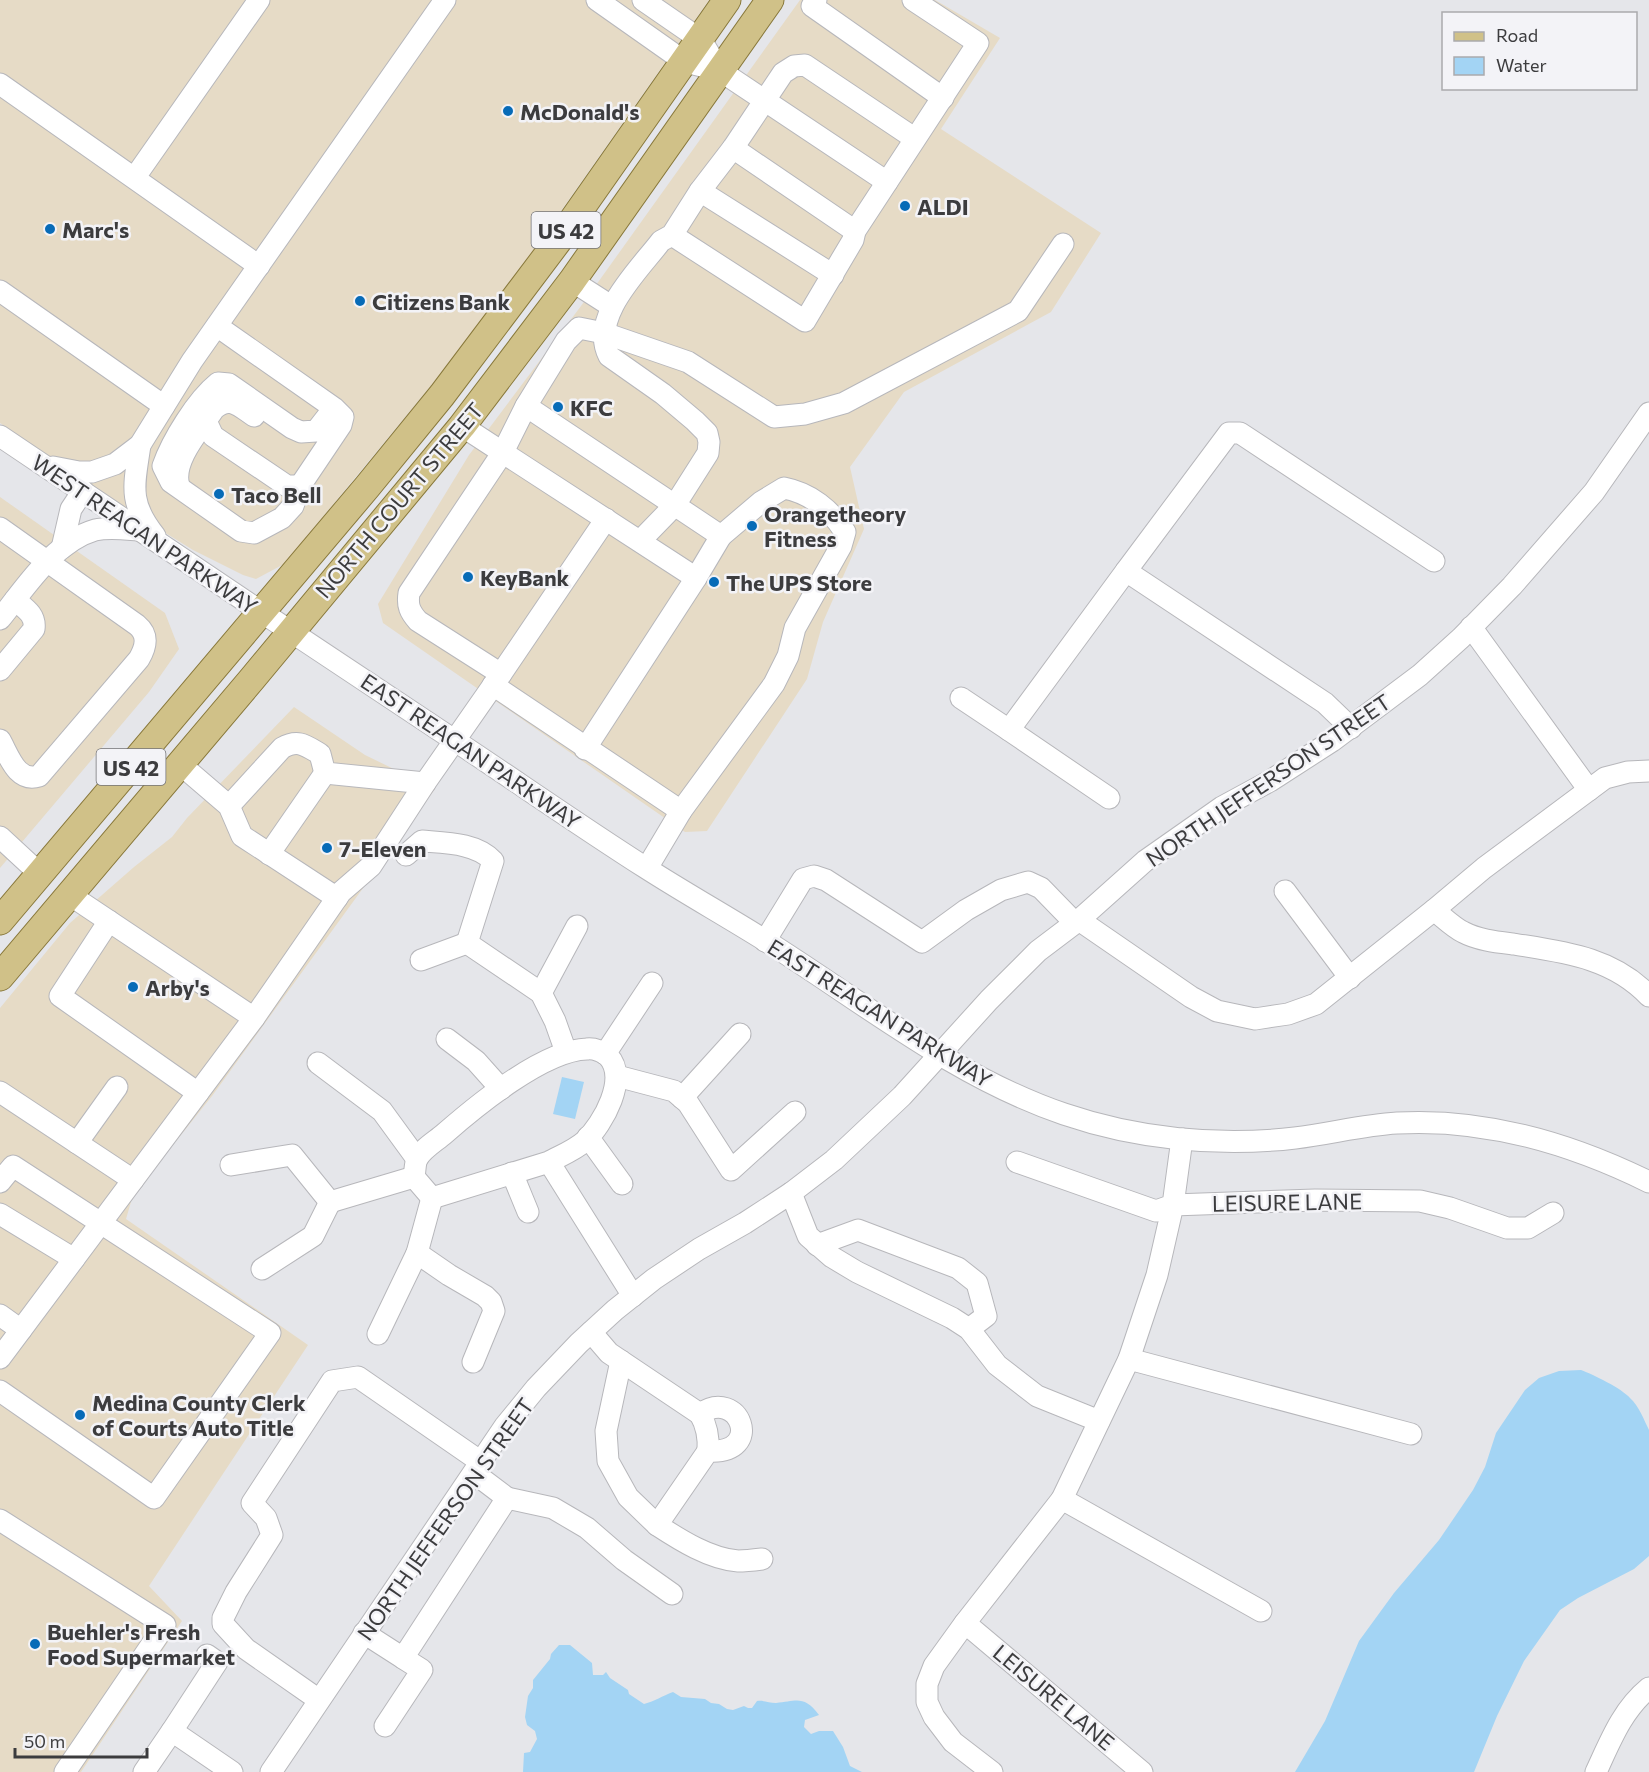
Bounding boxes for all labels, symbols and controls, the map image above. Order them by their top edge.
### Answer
legend [1442,12,1637,90]
text: Road [1496,24,1538,46]
text: Water [1496,54,1547,76]
place label: McDonald's [520,98,639,125]
marker: McDonald's [501,104,515,118]
place label: ALDI [917,193,969,220]
marker: ALDI [898,199,912,213]
road number: US 42 [532,212,600,248]
place label: Marc's [62,216,129,243]
marker: Marc's [43,222,57,236]
place label: Citizens Bank [372,288,511,315]
marker: Citizens Bank [353,294,367,308]
place label: KFC [570,394,613,421]
street label: NORTH COURT STREET [309,397,489,603]
marker: KFC [551,400,565,414]
street label: WEST REAGAN PARKWAY [27,448,263,620]
place label: Taco Bell [231,481,321,508]
marker: Taco Bell [212,487,226,501]
place label: Orangetheory Fitness [764,500,906,552]
marker: Orangetheory Fitness [745,519,759,533]
place label: KeyBank [480,564,570,591]
place label: The UPS Store [726,569,872,596]
marker: KeyBank [461,570,475,584]
marker: The UPS Store [707,575,721,589]
street label: EAST REAGAN PARKWAY [356,667,586,835]
street label: NORTH JEFFERSON STREET [1140,688,1396,872]
road number: US 42 [96,749,166,785]
place label: 7-Eleven [339,835,427,862]
marker: 7-Eleven [320,841,334,855]
street label: EAST REAGAN PARKWAY [763,933,997,1093]
place label: Arby's [145,974,210,1001]
marker: Arby's [126,980,140,994]
street label: LEISURE LANE [1212,1187,1362,1217]
place label: Medina County Clerk of Courts Auto Title [92,1389,306,1441]
street label: NORTH JEFFERSON STREET [351,1393,539,1645]
marker: Medina County Clerk of Courts Auto Title [73,1408,87,1422]
place label: Buehler's Fresh Food Supermarket [47,1618,235,1670]
marker: Buehler's Fresh Food Supermarket [28,1637,42,1651]
street label: LEISURE LANE [988,1638,1120,1756]
scale bar [15,1721,147,1759]
text: 50 m [24,1730,65,1752]

